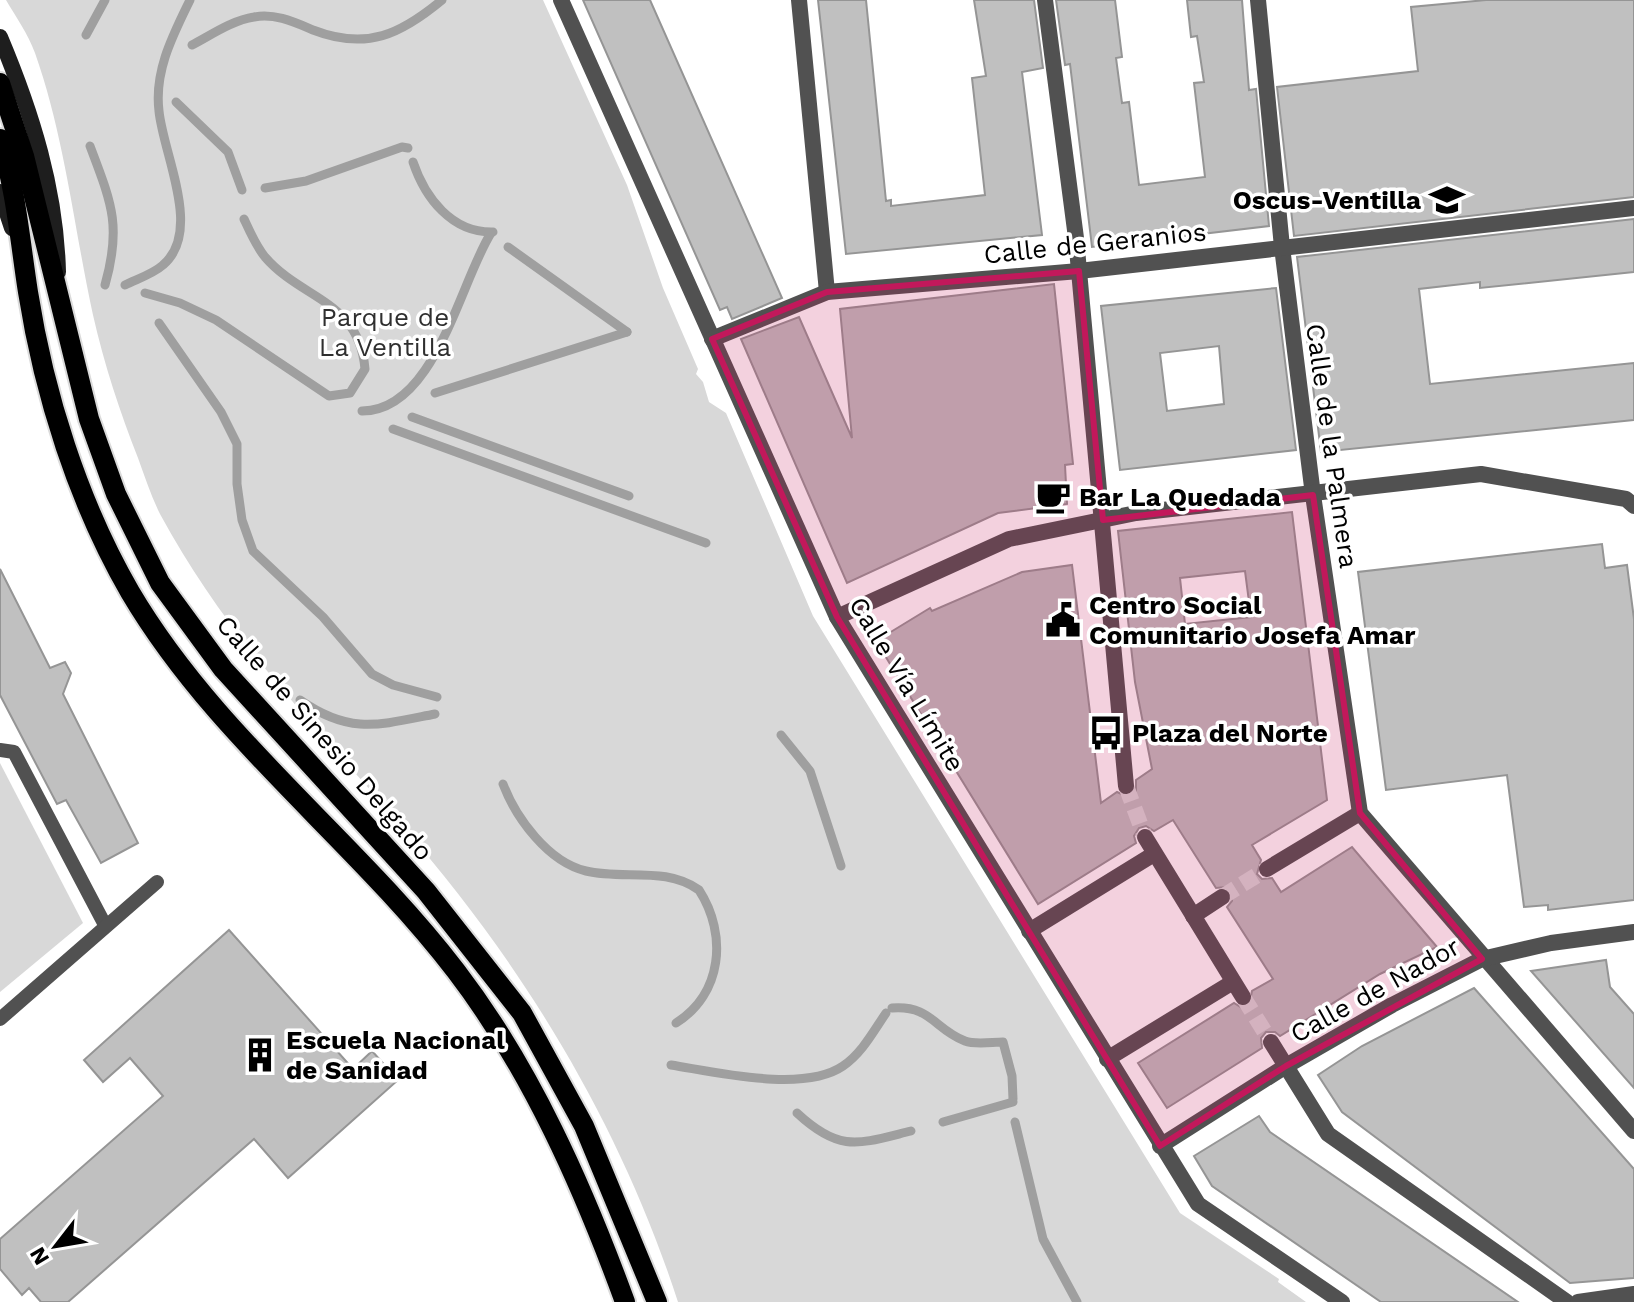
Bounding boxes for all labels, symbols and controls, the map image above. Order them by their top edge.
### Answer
school or university icon: Oscus-Ventilla [1428,181,1466,219]
place label: Oscus-Ventilla [1233,185,1421,215]
street label: Calle de Geranios [982,216,1208,270]
park label: Parque de La Ventilla [319,302,452,362]
street label: Calle de la Palmera [1300,322,1364,571]
cafe icon: Bar La Quedada [1034,478,1072,516]
place label: Bar La Quedada [1079,482,1281,512]
place label: Centro Social Comunitario Josefa Amar [1089,590,1416,650]
street label: Calle Vía Límite [843,591,971,777]
public building icon: Centro Social Comunitario Josefa Amar [1044,601,1082,639]
street label: Calle de Sinesio Delgado [211,610,439,866]
bus stop icon: Plaza del Norte [1087,714,1125,752]
place label: Plaza del Norte [1132,718,1328,748]
street label: Calle de Nador [1285,931,1465,1049]
place label: Escuela Nacional de Sanidad [286,1025,505,1085]
building icon: Escuela Nacional de Sanidad [241,1036,279,1074]
north arrow [16,1206,96,1286]
text: N [24,1243,54,1269]

